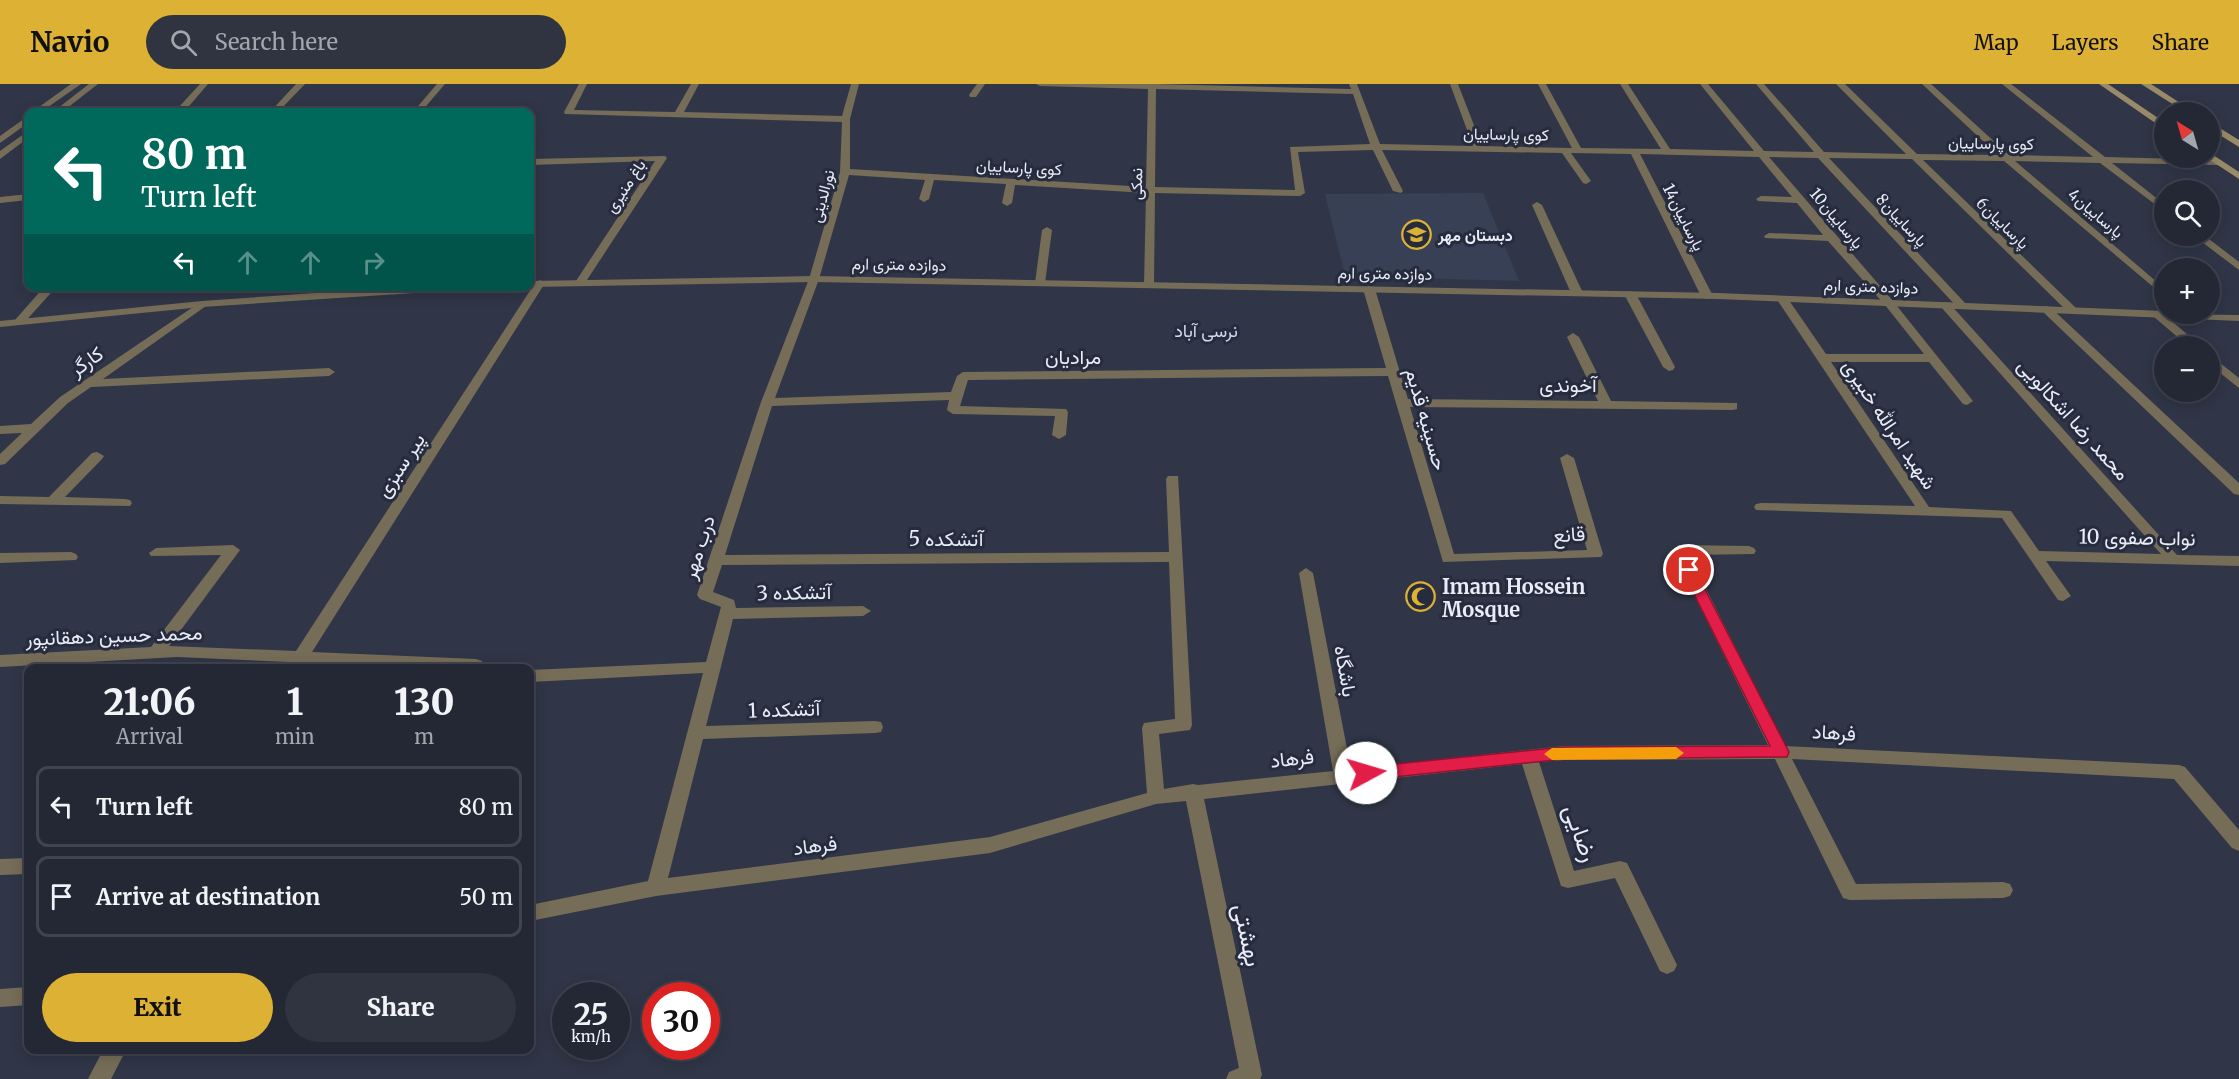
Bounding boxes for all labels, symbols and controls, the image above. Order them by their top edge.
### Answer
search box [146,15,566,69]
text: Navio [30,24,110,60]
icon: search [167,26,200,59]
text: Search here [215,28,338,56]
text: Map [1974,29,2019,56]
text: Layers [2052,29,2119,56]
text: Share [2152,29,2209,56]
north arrow [2154,102,2220,168]
map controls [2154,102,2220,402]
street label: کوی پارساییان [1463,123,1549,147]
text: 80 m [141,128,247,180]
icon: left [42,132,120,210]
street label: کوی پارساییان [1948,132,2034,156]
street label: کوی پارساییان [976,155,1062,181]
street label: باغ منیری [600,156,651,218]
street label: نورالدینی [805,167,840,225]
street label: نمکی [1126,168,1147,200]
text: Turn left [141,180,256,214]
street label: پارساییان14 [1657,180,1709,255]
button: search [2154,180,2220,246]
street label: پارساییان10 [1804,183,1868,254]
street label: پارساییان4 [2063,184,2128,244]
street label: پارساییان8 [1871,189,1932,252]
street label: پارساییان6 [1971,193,2034,255]
school or university icon: دبستان مهر [1401,219,1433,251]
place label: دبستان مهر [1437,225,1513,246]
icon: left [168,246,201,279]
icon: ahead [231,246,264,279]
icon: ahead [294,246,327,279]
icon: right [357,246,390,279]
street label: دوازده متری ارم [852,253,946,276]
button: + [2154,258,2220,324]
street label: دوازده متری ارم [1338,262,1432,285]
street label: دوازده متری ارم [1823,274,1919,299]
district label: نرسی آباد [1174,319,1238,342]
button: − [2154,336,2220,402]
street label: کارگر [63,340,108,383]
street label: مرادیان [1045,344,1101,370]
street label: محمد رضا اشکالویی [2012,353,2135,486]
street label: شهید امرالله خبیری [1836,354,1943,494]
street label: حسینیه قدیم [1400,365,1454,473]
street label: آخوندی [1539,372,1598,398]
street label: پیر سبزی [370,428,432,503]
street label: درب مهر [676,512,721,583]
street label: قانع [1552,520,1586,550]
street label: نواب صفوی 10 [2078,523,2196,552]
street label: آتشکده 5 [909,526,985,551]
pin [1663,544,1714,595]
icon: arrive [1672,553,1705,586]
place label: Imam Hossein Mosque [1442,574,1586,622]
street label: آتشکده 3 [756,579,833,605]
mosque icon: Imam Hossein Mosque [1405,581,1437,613]
street label: محمد حسین دهقانپور [24,619,203,653]
street label: باشگاه [1329,643,1363,699]
text: 21:06 [103,680,196,725]
text: 1 [286,680,303,725]
text: 130 [394,680,455,725]
street label: آتشکده 1 [747,695,822,723]
street label: فرهاد [1811,718,1857,747]
text: Arrival [116,724,183,749]
text: min [275,724,315,749]
text: m [414,724,434,749]
position arrow [1334,741,1398,805]
street label: فرهاد [1269,743,1315,774]
icon: left [45,790,78,823]
text: Turn left [96,793,193,821]
text: 80 m [459,793,513,821]
street label: رضایی [1556,800,1606,866]
street label: فرهاد [792,830,838,861]
icon: arrive [45,880,78,913]
text: Arrive at destination [96,883,320,911]
text: 50 m [459,883,513,911]
street label: بهشتی [1226,901,1270,969]
button: Exit [42,973,273,1042]
button: Share [285,973,516,1042]
speed limit sign: 30 [642,982,720,1060]
text: 25 [574,995,608,1033]
text: km/h [571,1027,611,1046]

